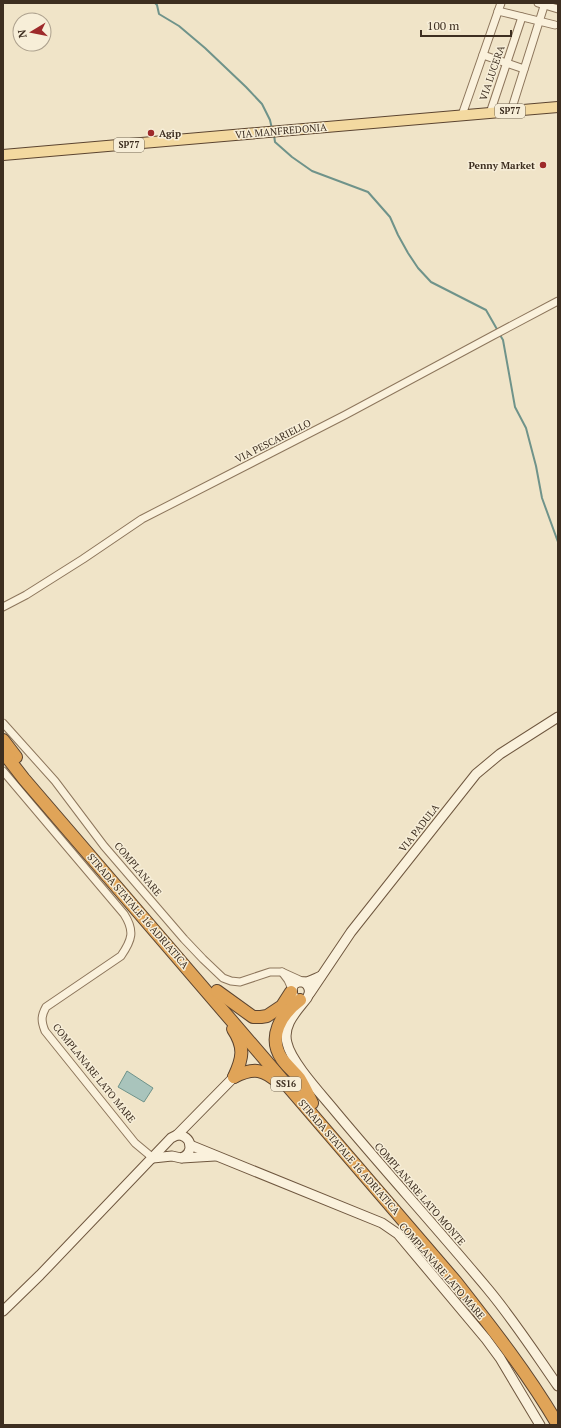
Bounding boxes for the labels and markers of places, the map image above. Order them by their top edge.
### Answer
place label: Agip [159,127,181,140]
marker: Agip [146,128,156,138]
place label: Penny Market [468,159,535,172]
marker: Penny Market [538,160,548,170]

